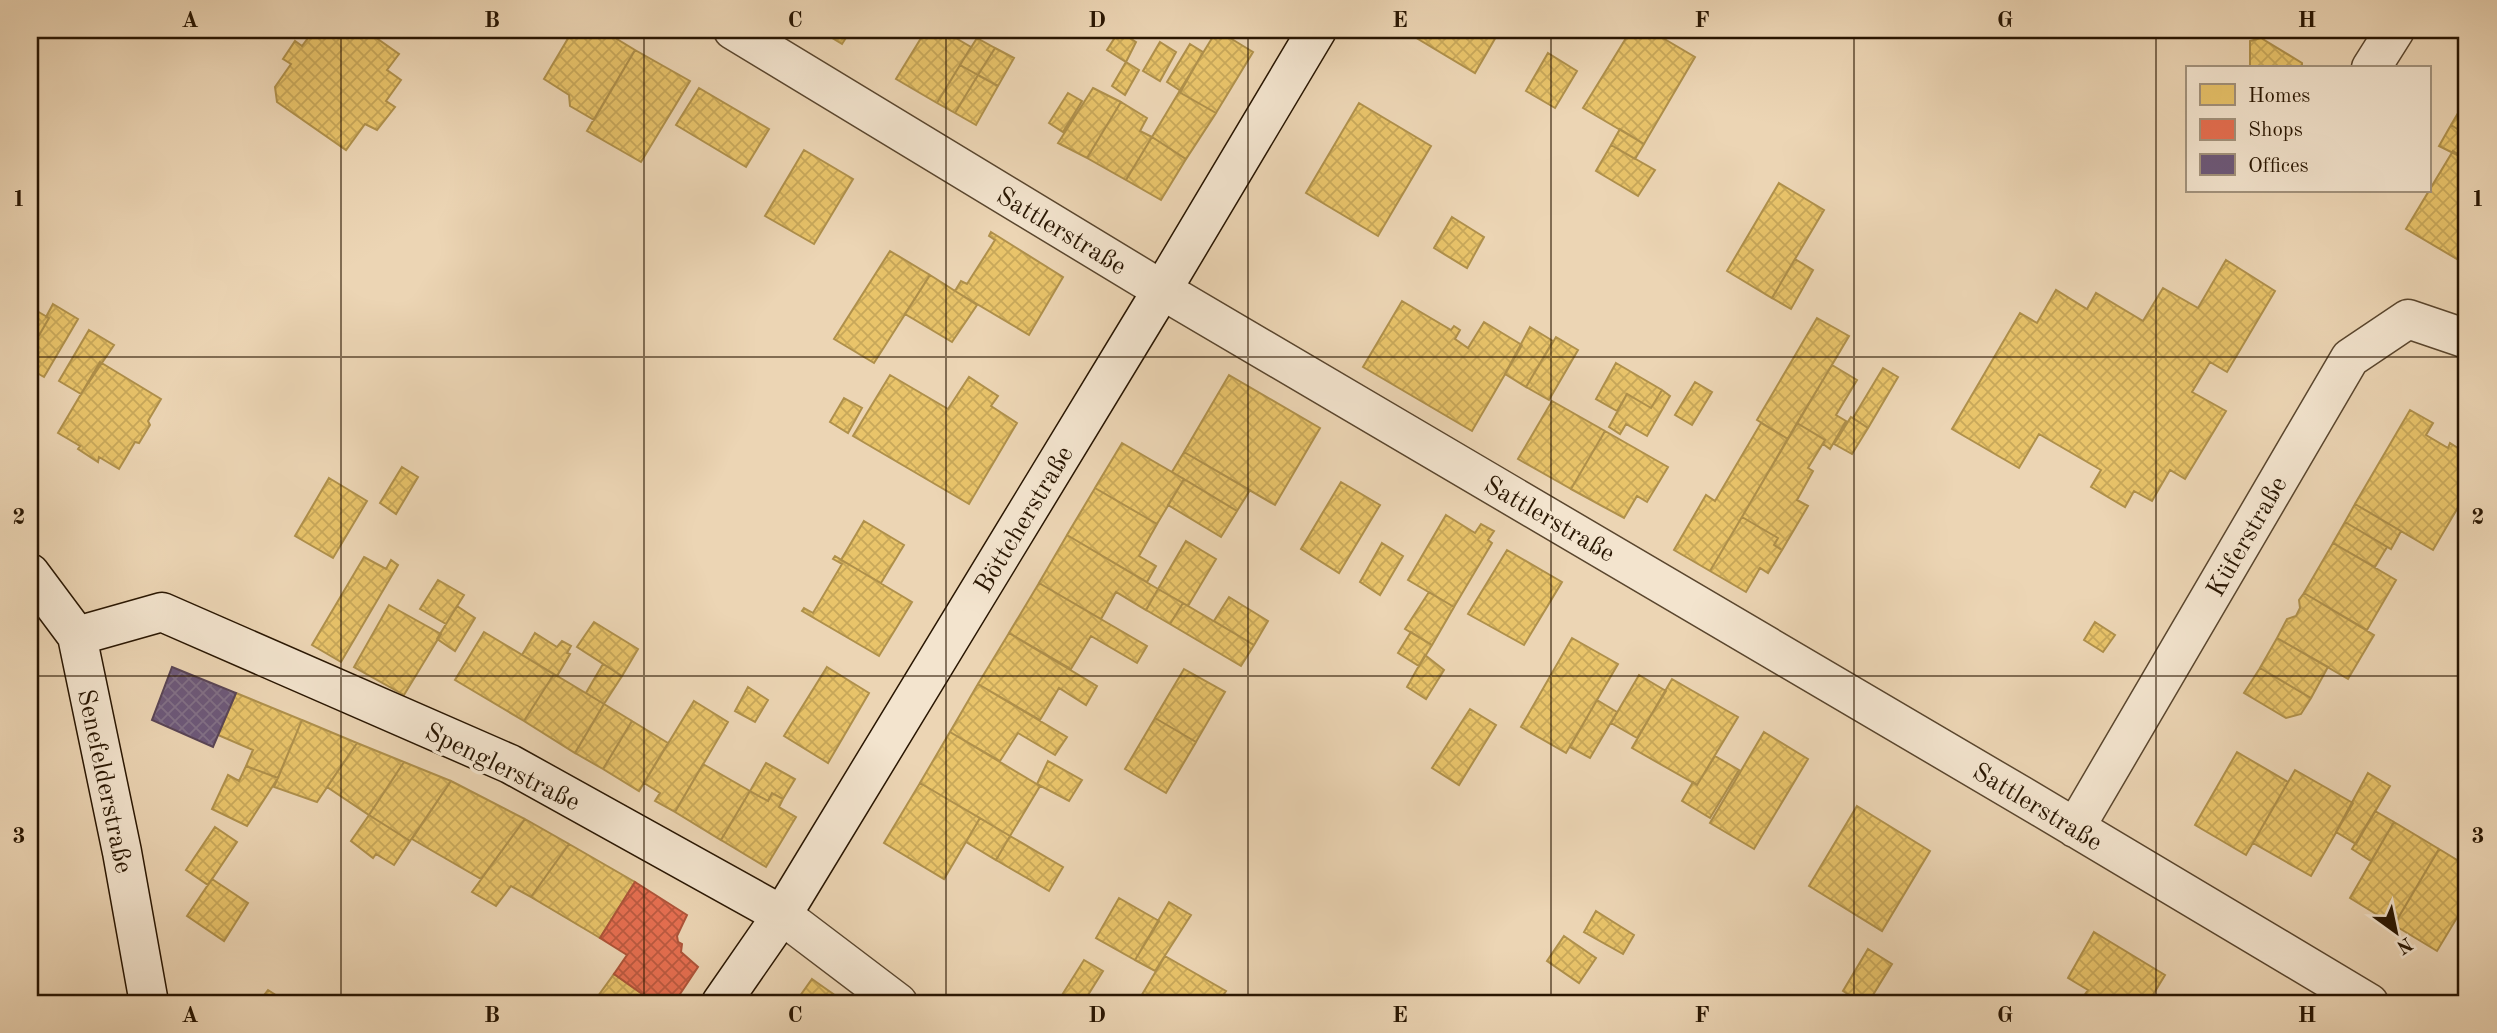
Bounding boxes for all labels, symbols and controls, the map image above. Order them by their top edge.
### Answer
text: A [181,9,199,32]
text: B [484,9,500,32]
text: C [787,9,803,32]
text: D [1088,9,1106,32]
text: E [1392,9,1408,32]
text: F [1694,9,1710,32]
text: G [1997,9,2013,32]
text: H [2298,9,2316,32]
legend [2186,66,2430,192]
text: Homes [2248,86,2310,107]
text: Shops [2248,120,2303,141]
text: Offices [2248,156,2309,177]
street label: Sattlerstraße [992,183,1130,281]
text: 1 [12,188,26,211]
text: 1 [2471,188,2485,211]
street label: Böttcherstraße [971,442,1079,598]
street label: Sattlerstraße [1479,472,1619,568]
street label: Küferstraße [2203,472,2293,602]
text: 2 [12,506,26,529]
text: 2 [2471,506,2485,529]
street label: Senefelderstraße [72,687,136,876]
street label: Spenglerstraße [421,719,584,816]
street label: Sattlerstraße [1968,759,2106,857]
text: 3 [12,825,26,848]
text: 3 [2471,825,2485,848]
north arrow [2360,897,2430,967]
text: N [2392,932,2415,956]
text: A [181,1004,199,1027]
text: B [484,1004,500,1027]
text: C [787,1004,803,1027]
text: D [1088,1004,1106,1027]
text: E [1392,1004,1408,1027]
text: F [1694,1004,1710,1027]
text: G [1997,1004,2013,1027]
text: H [2298,1004,2316,1027]

